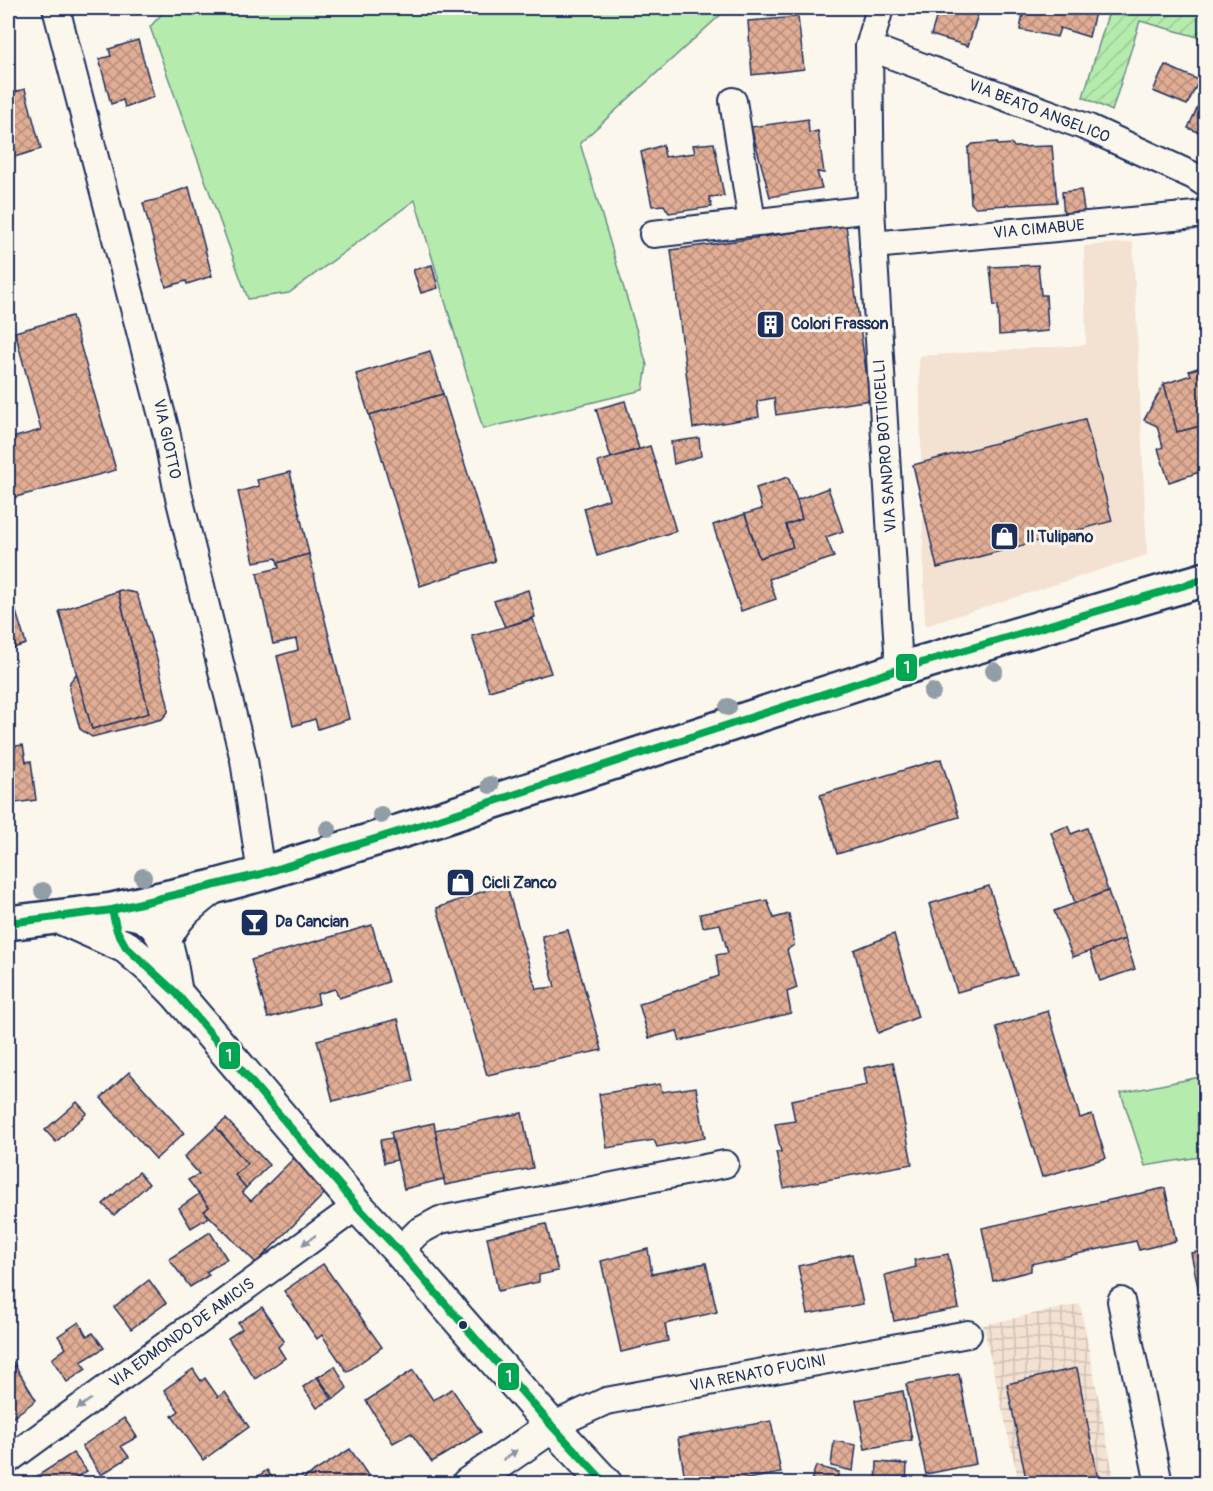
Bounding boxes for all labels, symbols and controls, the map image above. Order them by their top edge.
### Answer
street label: VIA BEATO ANGELICO [965,75,1113,147]
street label: VIA CIMABUE [992,215,1086,243]
building icon: Colori Frasson [754,308,786,340]
place label: Colori Frasson [791,314,888,334]
street label: VIA SANDRO BOTTICELLI [869,359,901,533]
street label: VIA GIOTTO [149,397,185,481]
shop icon: Il Tulipano [989,521,1021,553]
place label: Il Tulipano [1026,527,1094,547]
line badge: 1 [895,653,918,682]
text: 1 [904,658,910,678]
shop icon: Cicli Zanco [445,867,477,899]
place label: Cicli Zanco [482,873,557,893]
bar icon: Da Cancian [238,906,270,938]
place label: Da Cancian [275,912,349,932]
line badge: 1 [218,1041,241,1070]
text: 1 [226,1046,232,1066]
one-way arrow [302,1234,317,1246]
street label: VIA EDMONDO DE AMICIS [106,1274,258,1392]
unlabelled marker [457,1319,469,1331]
street label: VIA RENATO FUCINI [688,1350,828,1396]
line badge: 1 [497,1362,520,1391]
text: 1 [506,1367,512,1387]
one-way arrow [76,1398,91,1410]
one-way arrow [502,1450,518,1461]

